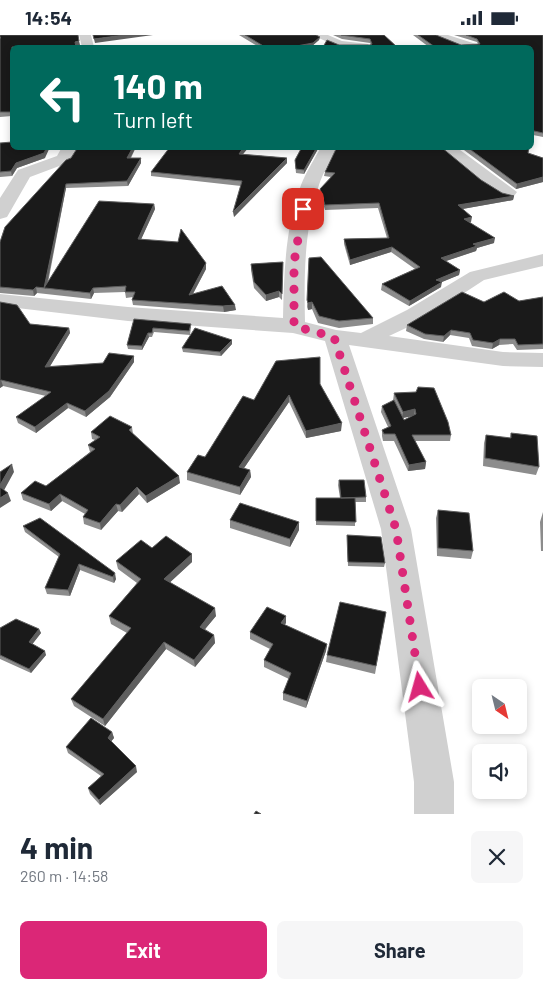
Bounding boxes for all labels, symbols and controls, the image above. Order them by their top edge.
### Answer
text: 14:54 [25,6,72,29]
text: 140 m [113,64,203,106]
icon: left [30,65,95,130]
text: Turn left [113,106,193,132]
pin [282,188,324,230]
icon: arrive [289,195,317,223]
position arrow [393,660,445,712]
north arrow [472,679,528,734]
map controls [472,679,527,799]
button: sound [472,744,527,799]
text: 4 min [20,829,93,865]
button: close [471,831,523,883]
text: 260 m · 14:58 [20,866,108,885]
button: Exit [20,921,267,979]
button: Share [277,921,523,979]

